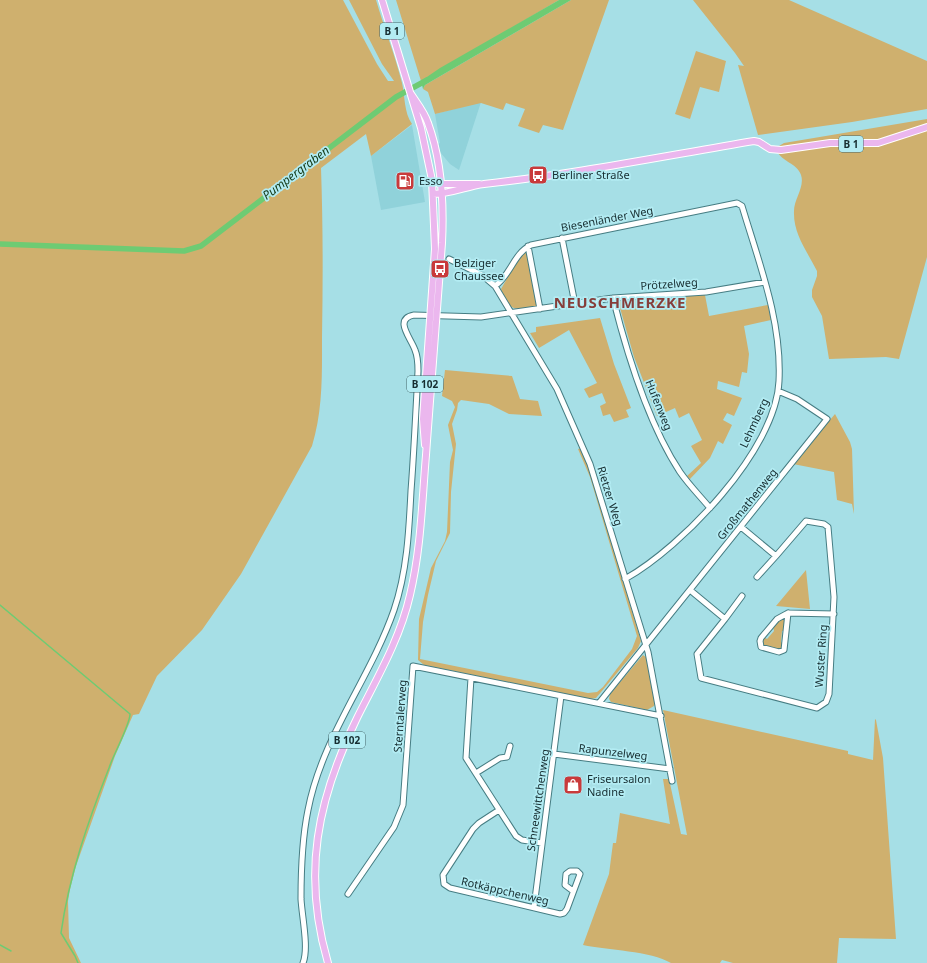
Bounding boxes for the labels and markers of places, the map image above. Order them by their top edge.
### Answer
bus stop icon: Berliner Straße [527,164,549,186]
place label: Berliner Straße [552,167,630,182]
fuel station icon: Esso [394,170,416,192]
place label: Esso [419,173,443,188]
place label: Belziger Chaussee [454,255,504,283]
bus stop icon: Belziger Chaussee [429,258,451,280]
place label: Friseursalon Nadine [587,771,651,799]
shop icon: Friseursalon Nadine [562,774,584,796]

